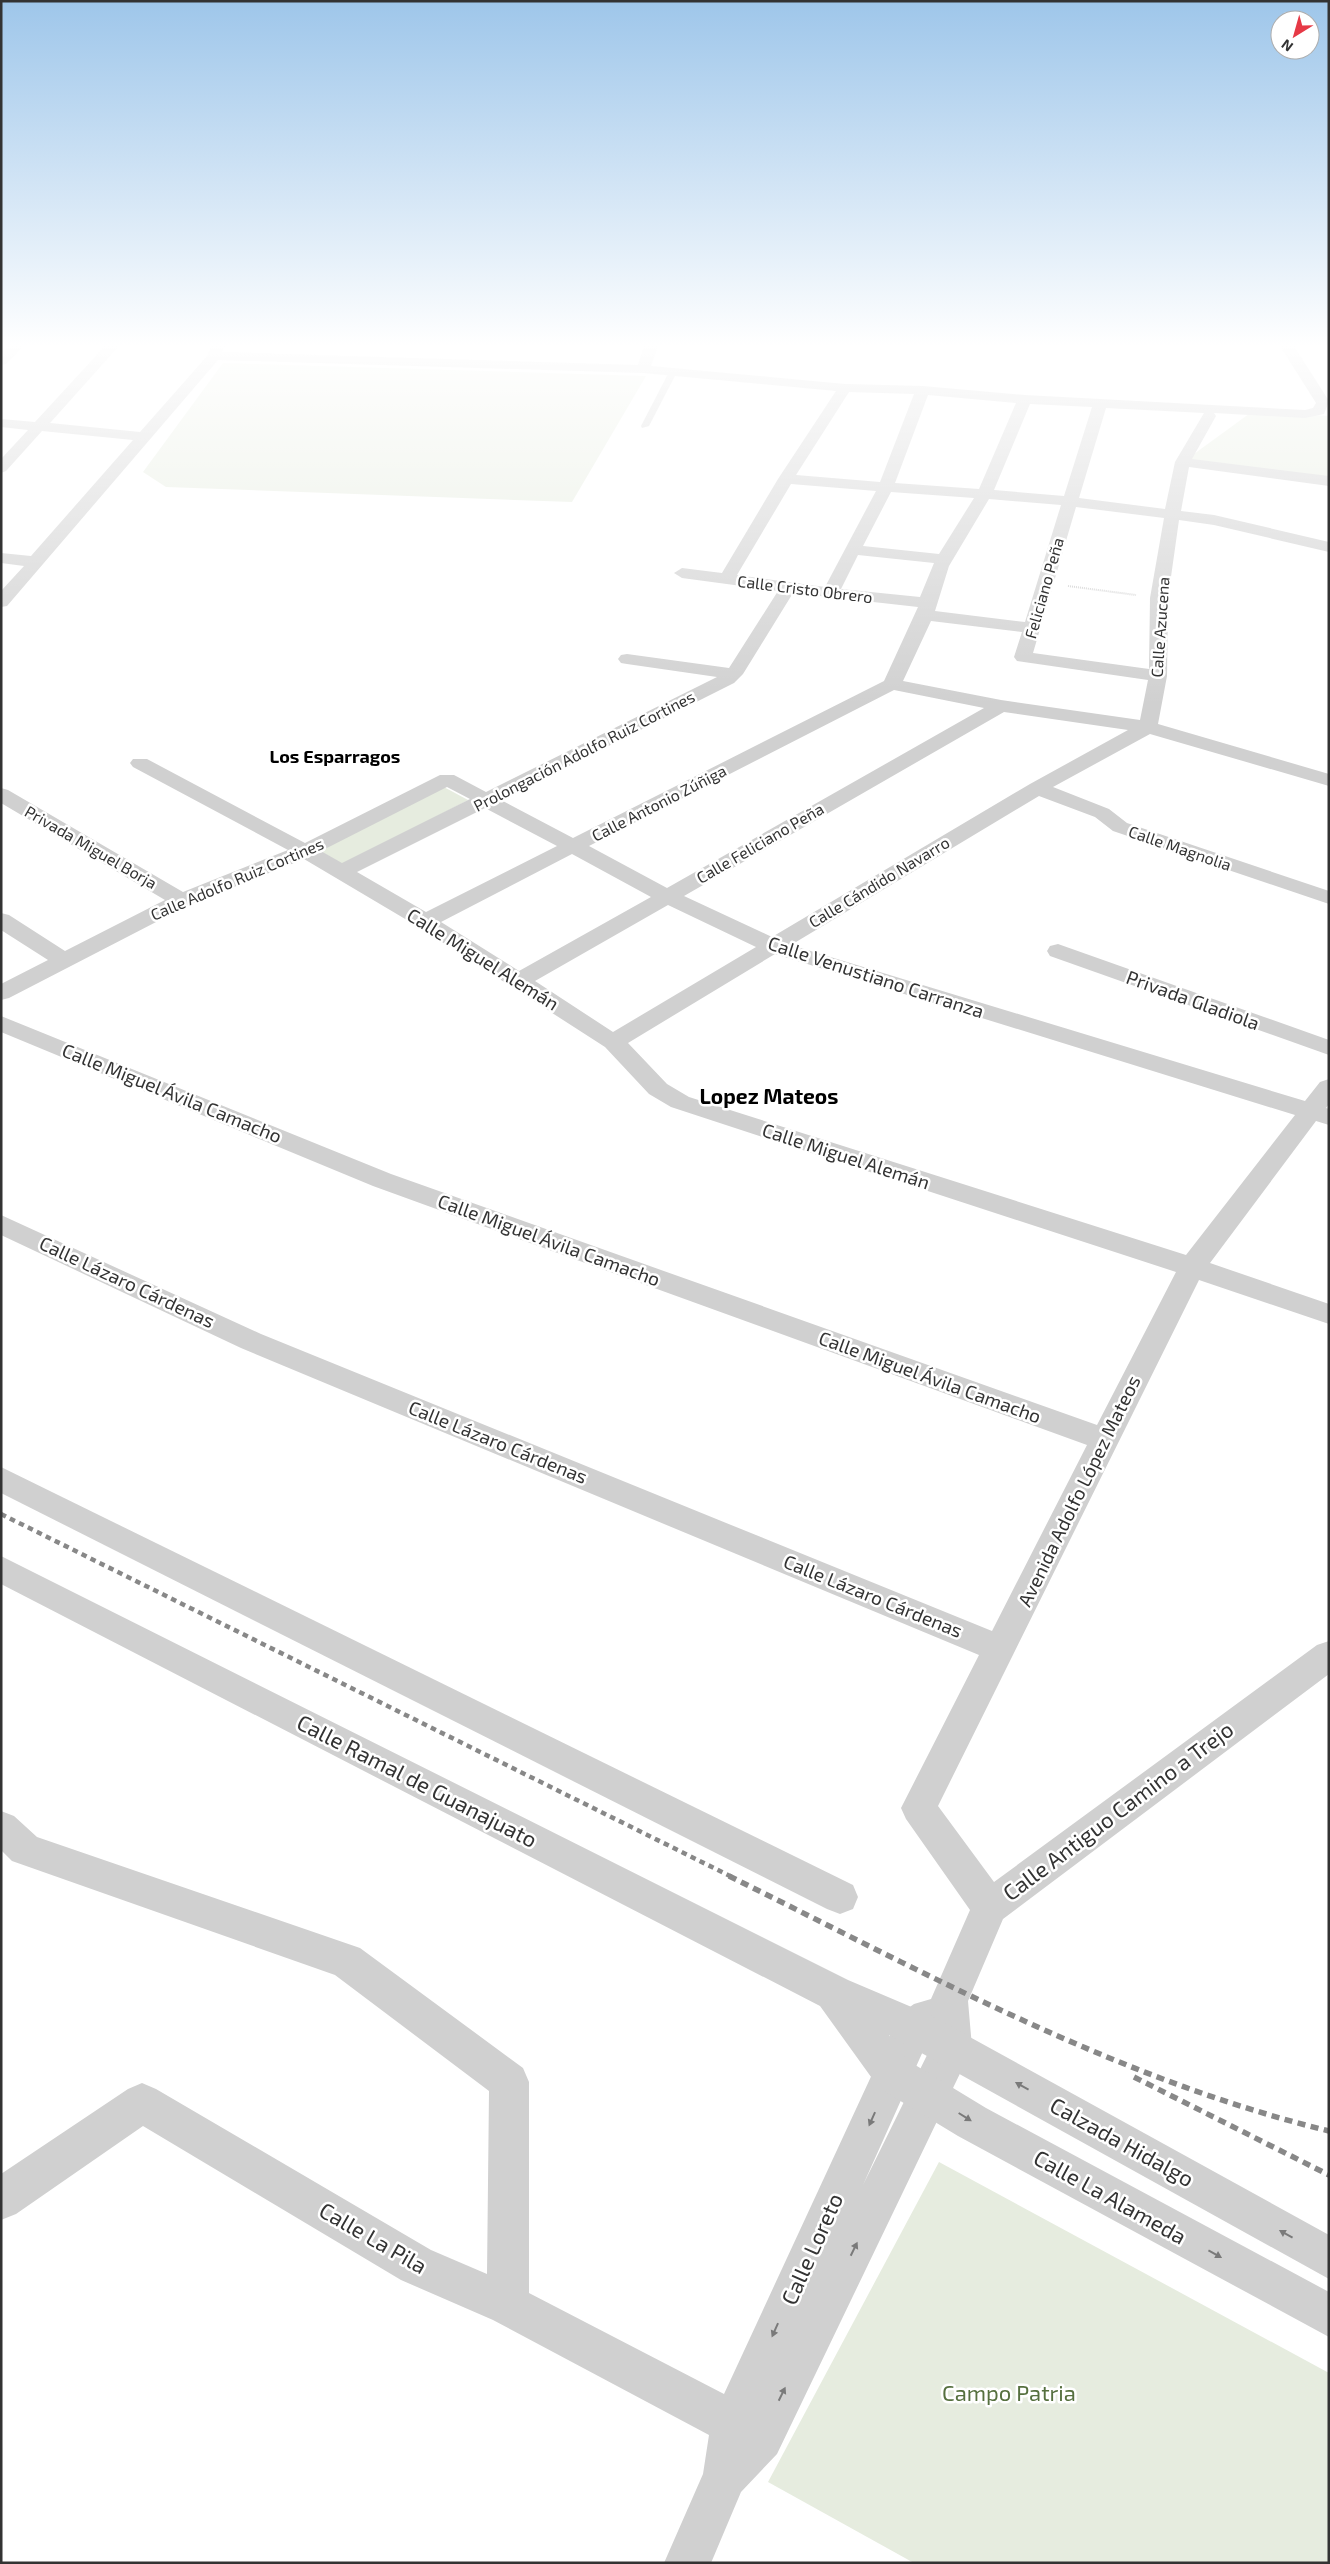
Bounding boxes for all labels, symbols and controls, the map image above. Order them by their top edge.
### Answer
north arrow [1270,10,1320,60]
text: N [1278,36,1296,56]
street label: Feliciano Peña [1020,535,1067,641]
street label: Calle Cristo Obrero [736,571,874,606]
street label: Calle Azucena [1147,576,1172,678]
street label: Prolongación Adolfo Ruiz Cortines [470,686,698,815]
district label: Los Esparragos [270,745,400,767]
street label: Calle Antonio Zúñiga [588,760,729,845]
street label: Calle Feliciano Peña [693,798,827,887]
street label: Privada Miguel Borja [21,801,161,893]
street label: Calle Magnolia [1126,821,1234,874]
street label: Calle Cándido Navarro [805,832,953,931]
street label: Calle Adolfo Ruiz Cortines [147,833,326,924]
street label: Calle Miguel Alemán [403,903,563,1015]
street label: Calle Venustiano Carranza [765,931,987,1022]
street label: Privada Gladiola [1123,965,1263,1034]
street label: Calle Miguel Ávila Camacho [59,1038,285,1147]
district label: Lopez Mateos [700,1083,838,1108]
street label: Calle Miguel Alemán [760,1118,933,1193]
street label: Calle Miguel Ávila Camacho [435,1189,663,1291]
street label: Calle Lázaro Cárdenas [36,1231,218,1332]
street label: Calle Miguel Ávila Camacho [816,1326,1044,1428]
street label: Avenida Adolfo López Mateos [1012,1371,1145,1610]
street label: Calle Lázaro Cárdenas [406,1395,591,1488]
street label: Calle Lázaro Cárdenas [781,1549,966,1642]
street label: Calle Ramal de Guanajuato [293,1708,542,1853]
street label: Calle Antiguo Camino a Trejo [997,1715,1238,1906]
one-way arrow [1015,2082,1029,2091]
street label: Calzada Hidalgo [1046,2091,1199,2191]
one-way arrow [867,2112,875,2126]
one-way arrow [958,2112,971,2122]
street label: Calle La Alameda [1030,2143,1191,2249]
street label: Calle Loreto [775,2189,847,2308]
street label: Calle La Pila [315,2196,432,2278]
one-way arrow [1279,2230,1294,2238]
one-way arrow [850,2241,858,2256]
one-way arrow [1208,2249,1221,2258]
one-way arrow [771,2323,779,2337]
park label: Campo Patria [942,2379,1076,2405]
one-way arrow [778,2387,786,2401]

